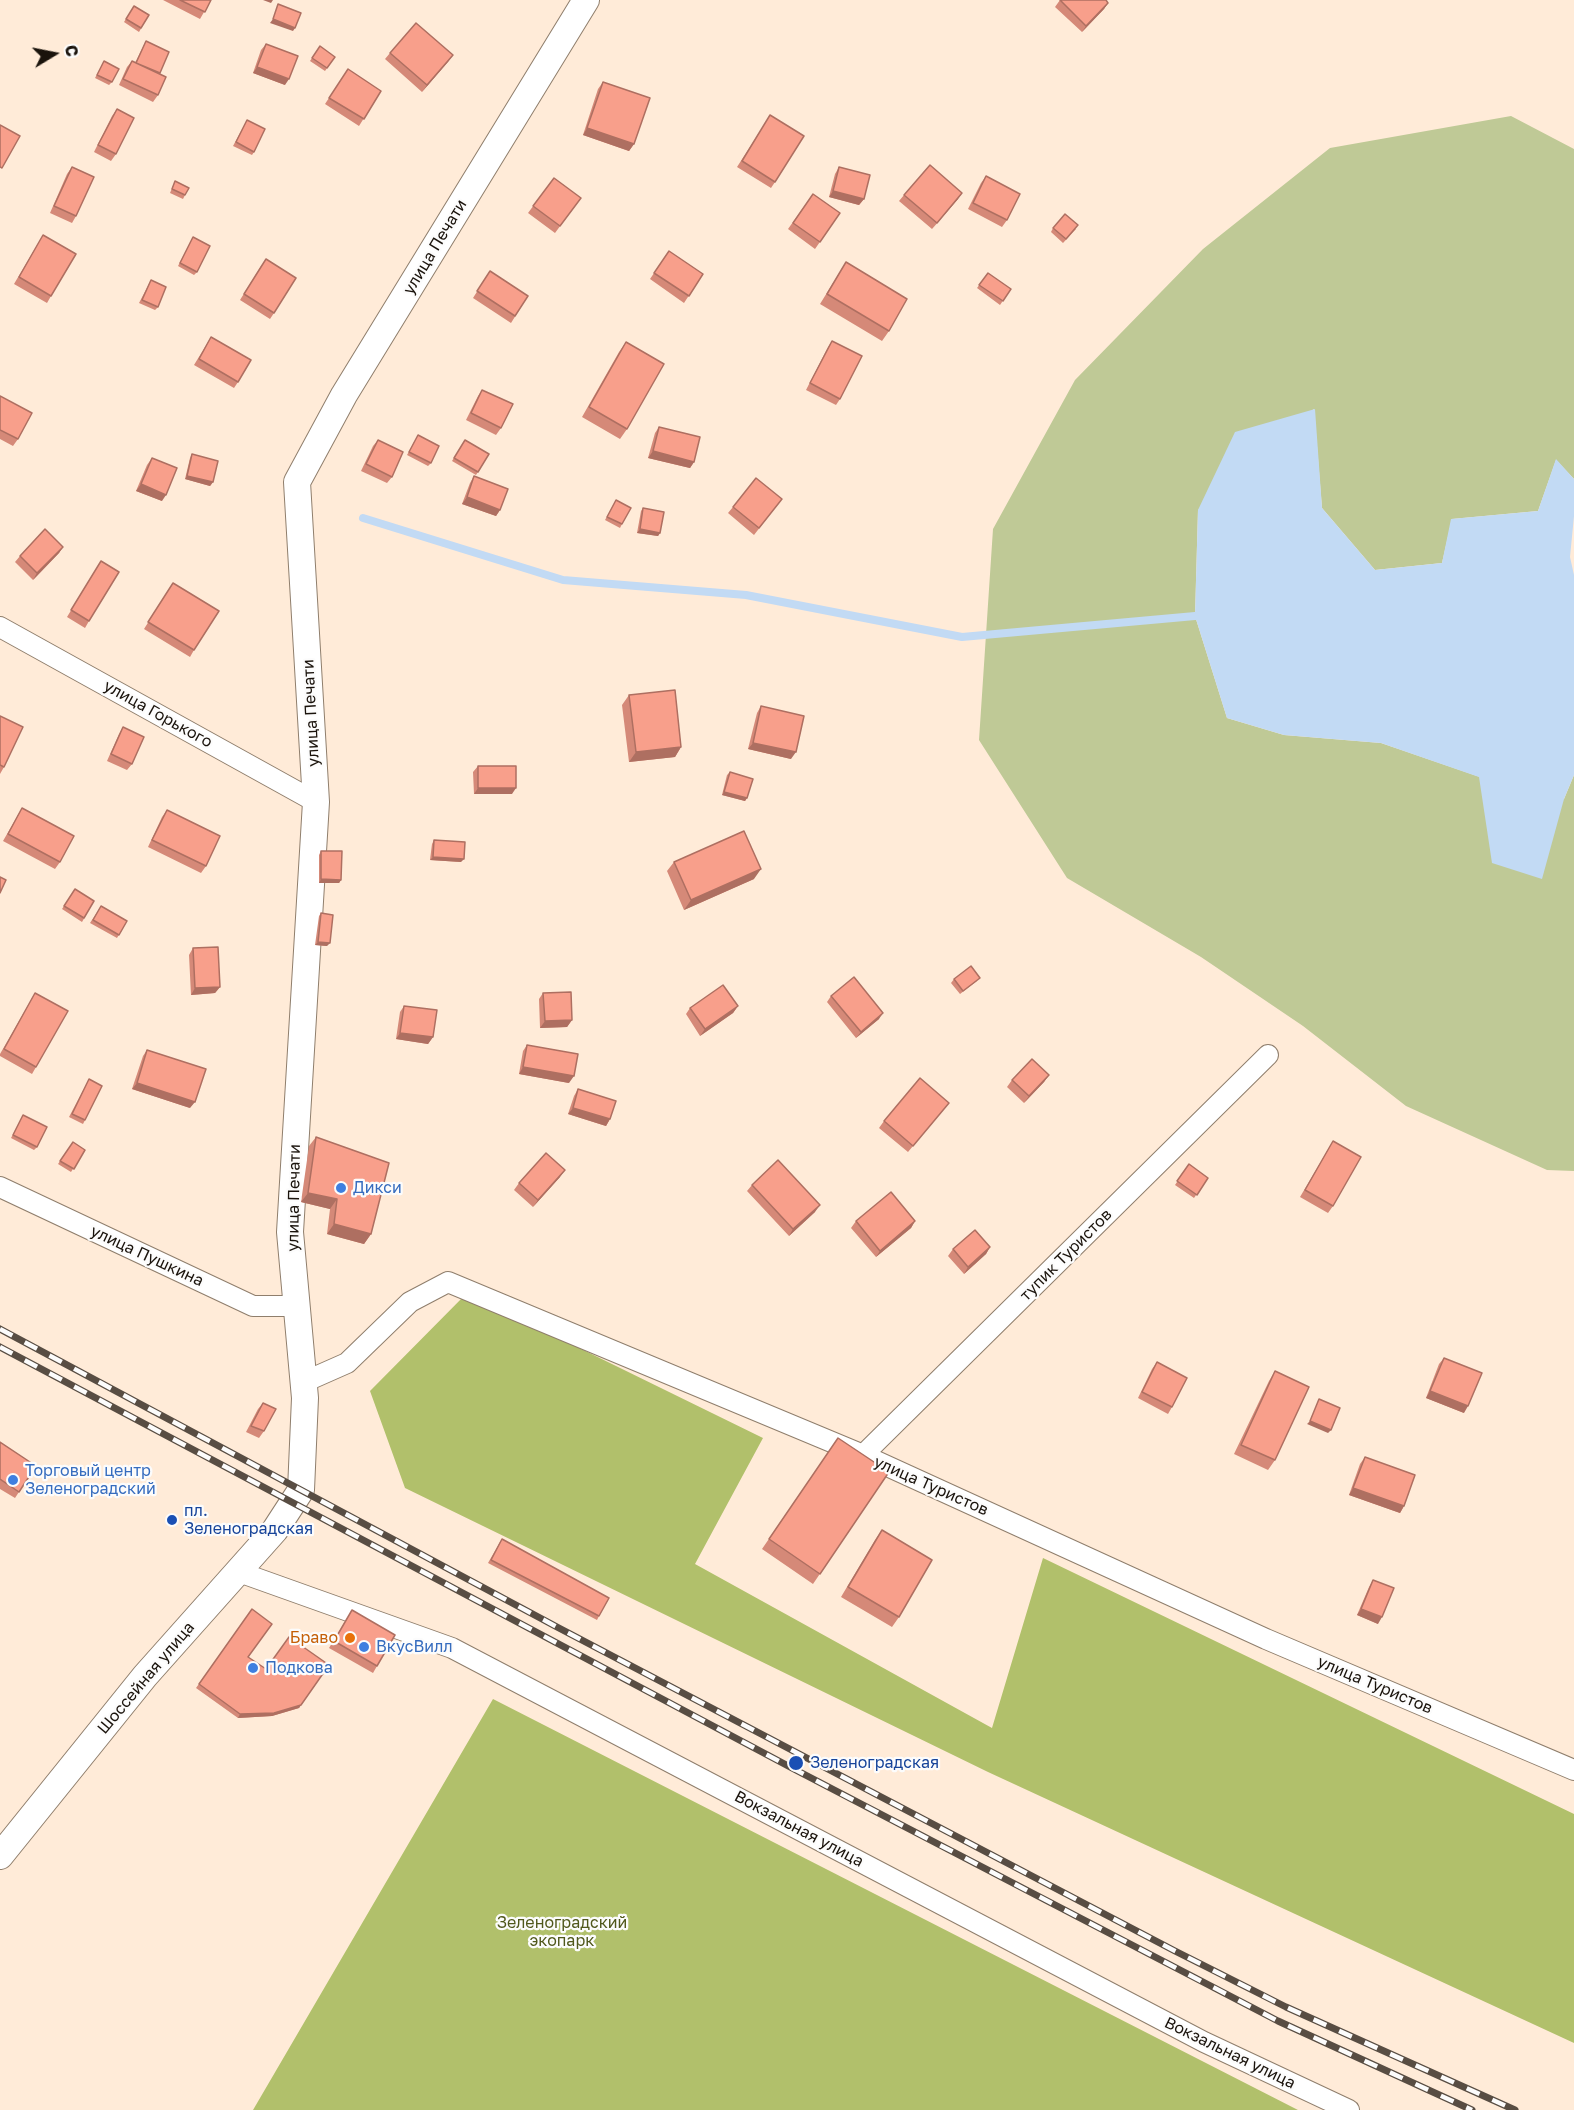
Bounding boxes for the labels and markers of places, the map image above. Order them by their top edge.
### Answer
place label: Дикси [353,1178,402,1198]
marker: Дикси [334,1181,348,1195]
place label: Торговый центр Зеленоградский [25,1461,156,1499]
marker: Торговый центр Зеленоградский [6,1473,20,1487]
place label: пл. Зеленоградская [184,1501,313,1539]
marker: пл. Зеленоградская [165,1513,179,1527]
place label: Браво [290,1628,338,1648]
marker: Браво [343,1631,357,1645]
place label: ВкусВилл [376,1637,453,1657]
marker: ВкусВилл [357,1640,371,1654]
place label: Подкова [265,1658,333,1678]
marker: Подкова [246,1661,260,1675]
place label: Зеленоградская [810,1753,939,1773]
marker: Зеленоградская [787,1754,805,1772]

